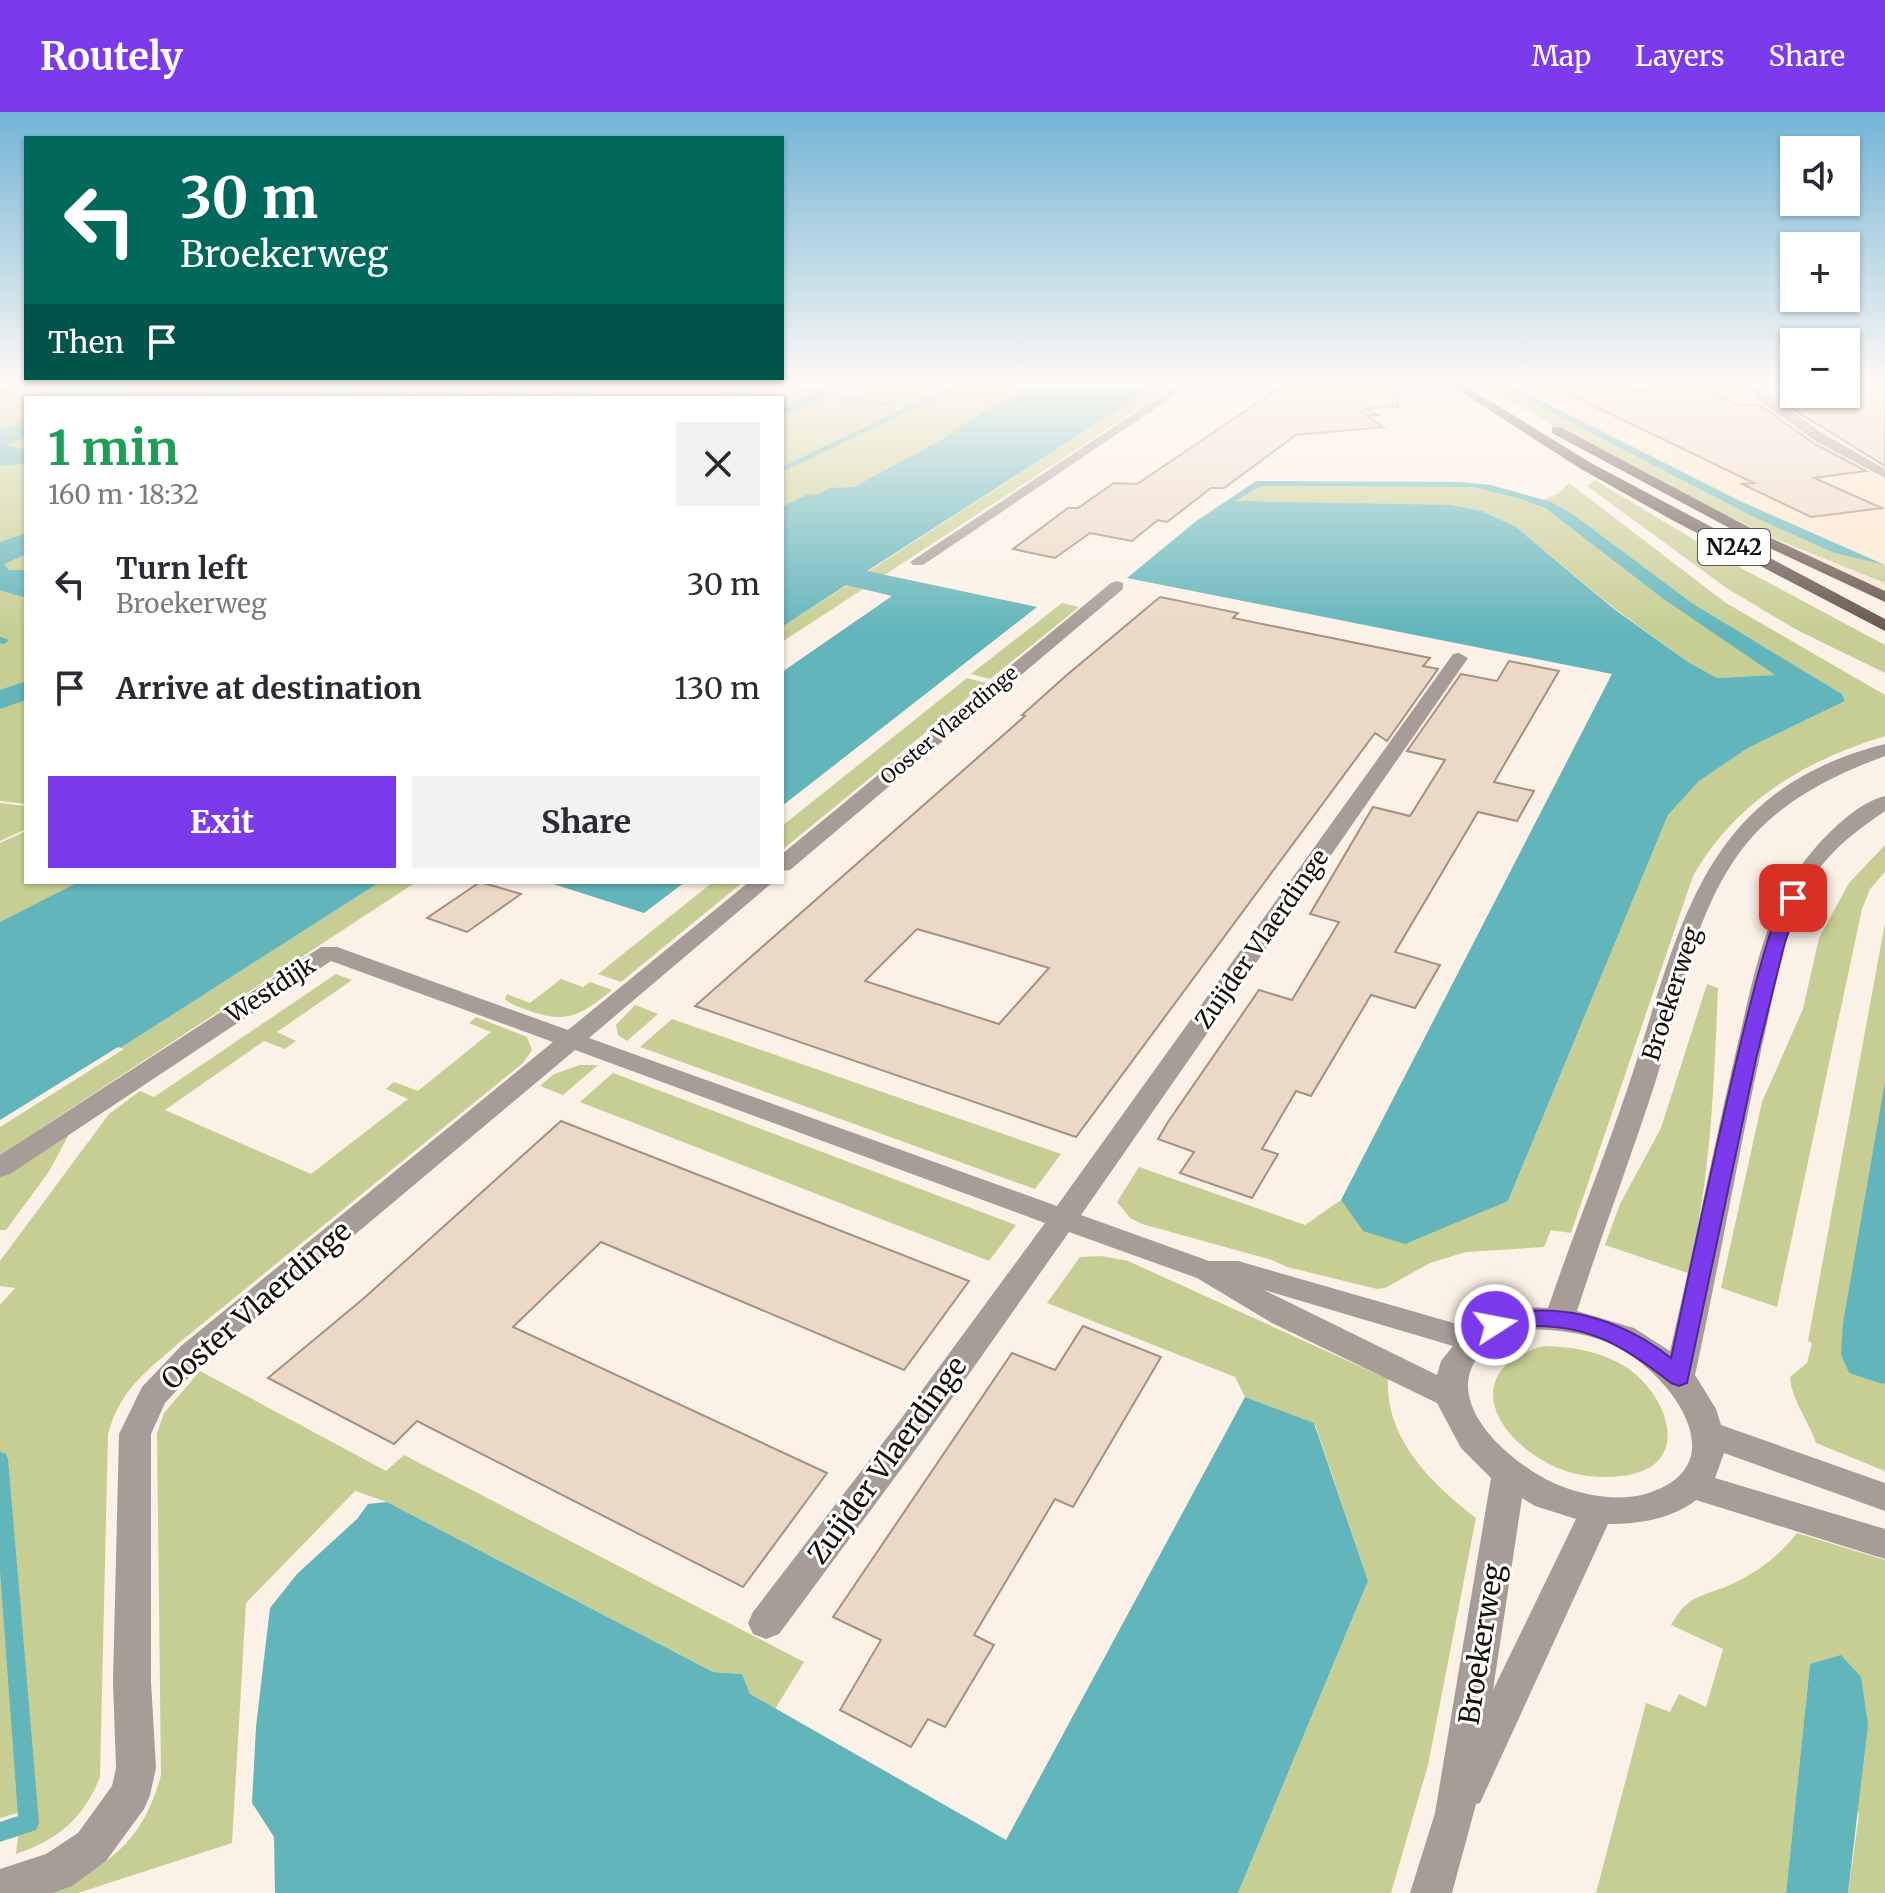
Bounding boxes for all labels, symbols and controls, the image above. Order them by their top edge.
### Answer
text: Routely [40,33,183,80]
text: Map [1531,38,1591,74]
text: Layers [1635,38,1724,74]
text: Share [1768,38,1845,74]
map controls [1780,136,1860,408]
button: sound [1780,136,1860,216]
text: 30 m [180,163,318,233]
icon: left [48,168,152,272]
text: Broekerweg [180,232,389,277]
button: + [1780,232,1860,312]
icon: arrive [140,320,184,364]
text: Then [48,323,124,361]
button: − [1780,328,1860,408]
text: 1 min [48,418,179,478]
button: close [676,422,760,506]
text: 160 m · 18:32 [48,478,199,511]
road number: N242 [1698,529,1770,565]
text: Turn left [116,549,248,587]
icon: left [48,562,92,606]
text: 30 m [687,565,760,603]
text: Broekerweg [116,587,267,620]
street label: Ooster Vlaerdinge [875,660,1022,789]
icon: arrive [48,666,92,710]
text: Arrive at destination [116,669,422,707]
text: 130 m [674,669,760,707]
button: Exit [48,776,396,868]
button: Share [412,776,760,868]
street label: Zuijder Vlaerdinge [1188,843,1335,1035]
pin [1759,864,1827,932]
icon: arrive [1771,876,1815,920]
street label: Broekerweg [1635,922,1708,1065]
street label: Westdijk [219,949,322,1030]
street label: Ooster Vlaerdinge [154,1213,358,1397]
position arrow [1453,1283,1537,1367]
street label: Zuijder Vlaerdinge [800,1349,974,1571]
street label: Broekerweg [1451,1561,1511,1727]

